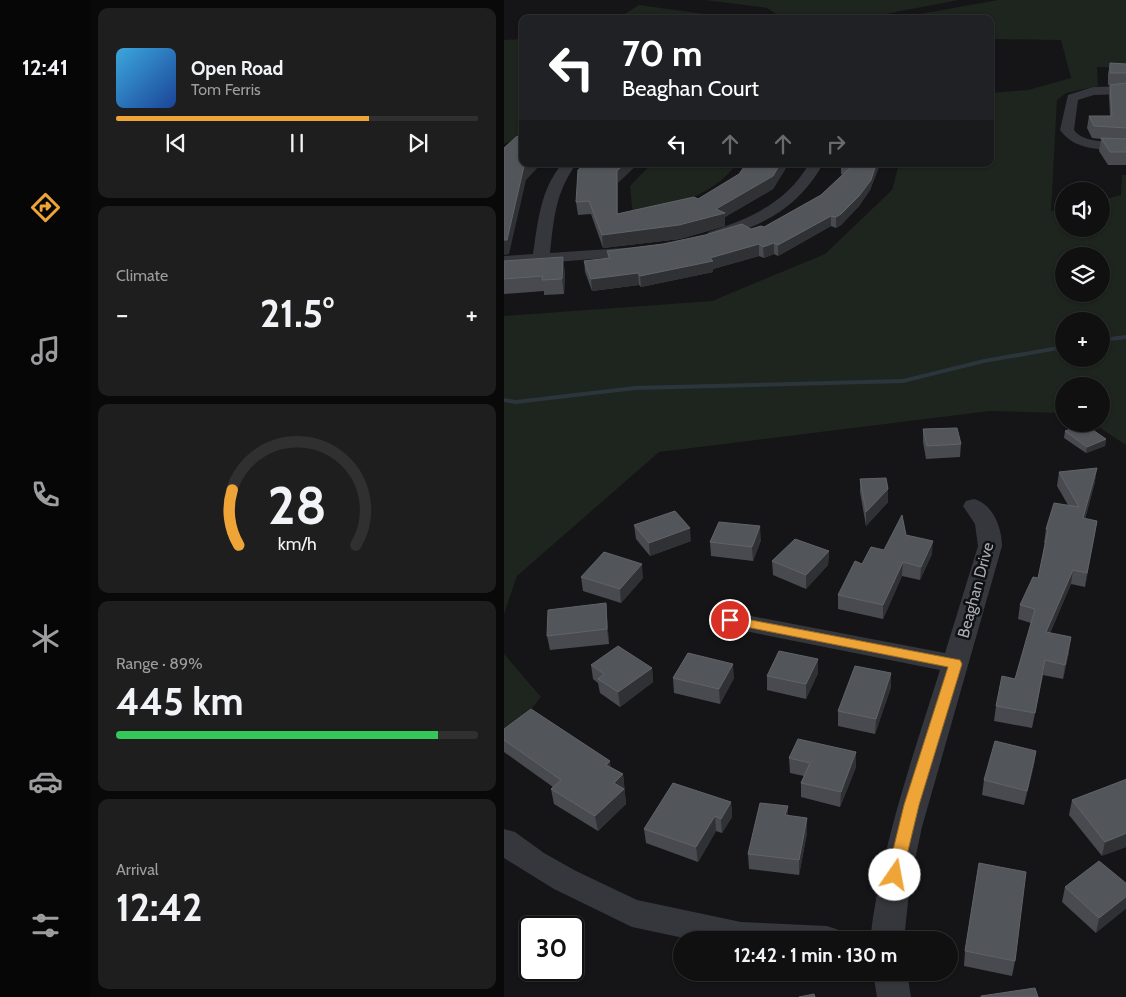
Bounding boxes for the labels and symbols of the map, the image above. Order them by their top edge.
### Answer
street label: Beaghan Drive [954,540,997,640]
pin [709,599,751,641]
position arrow [868,848,920,900]
speed limit sign: 30 [519,916,584,981]

